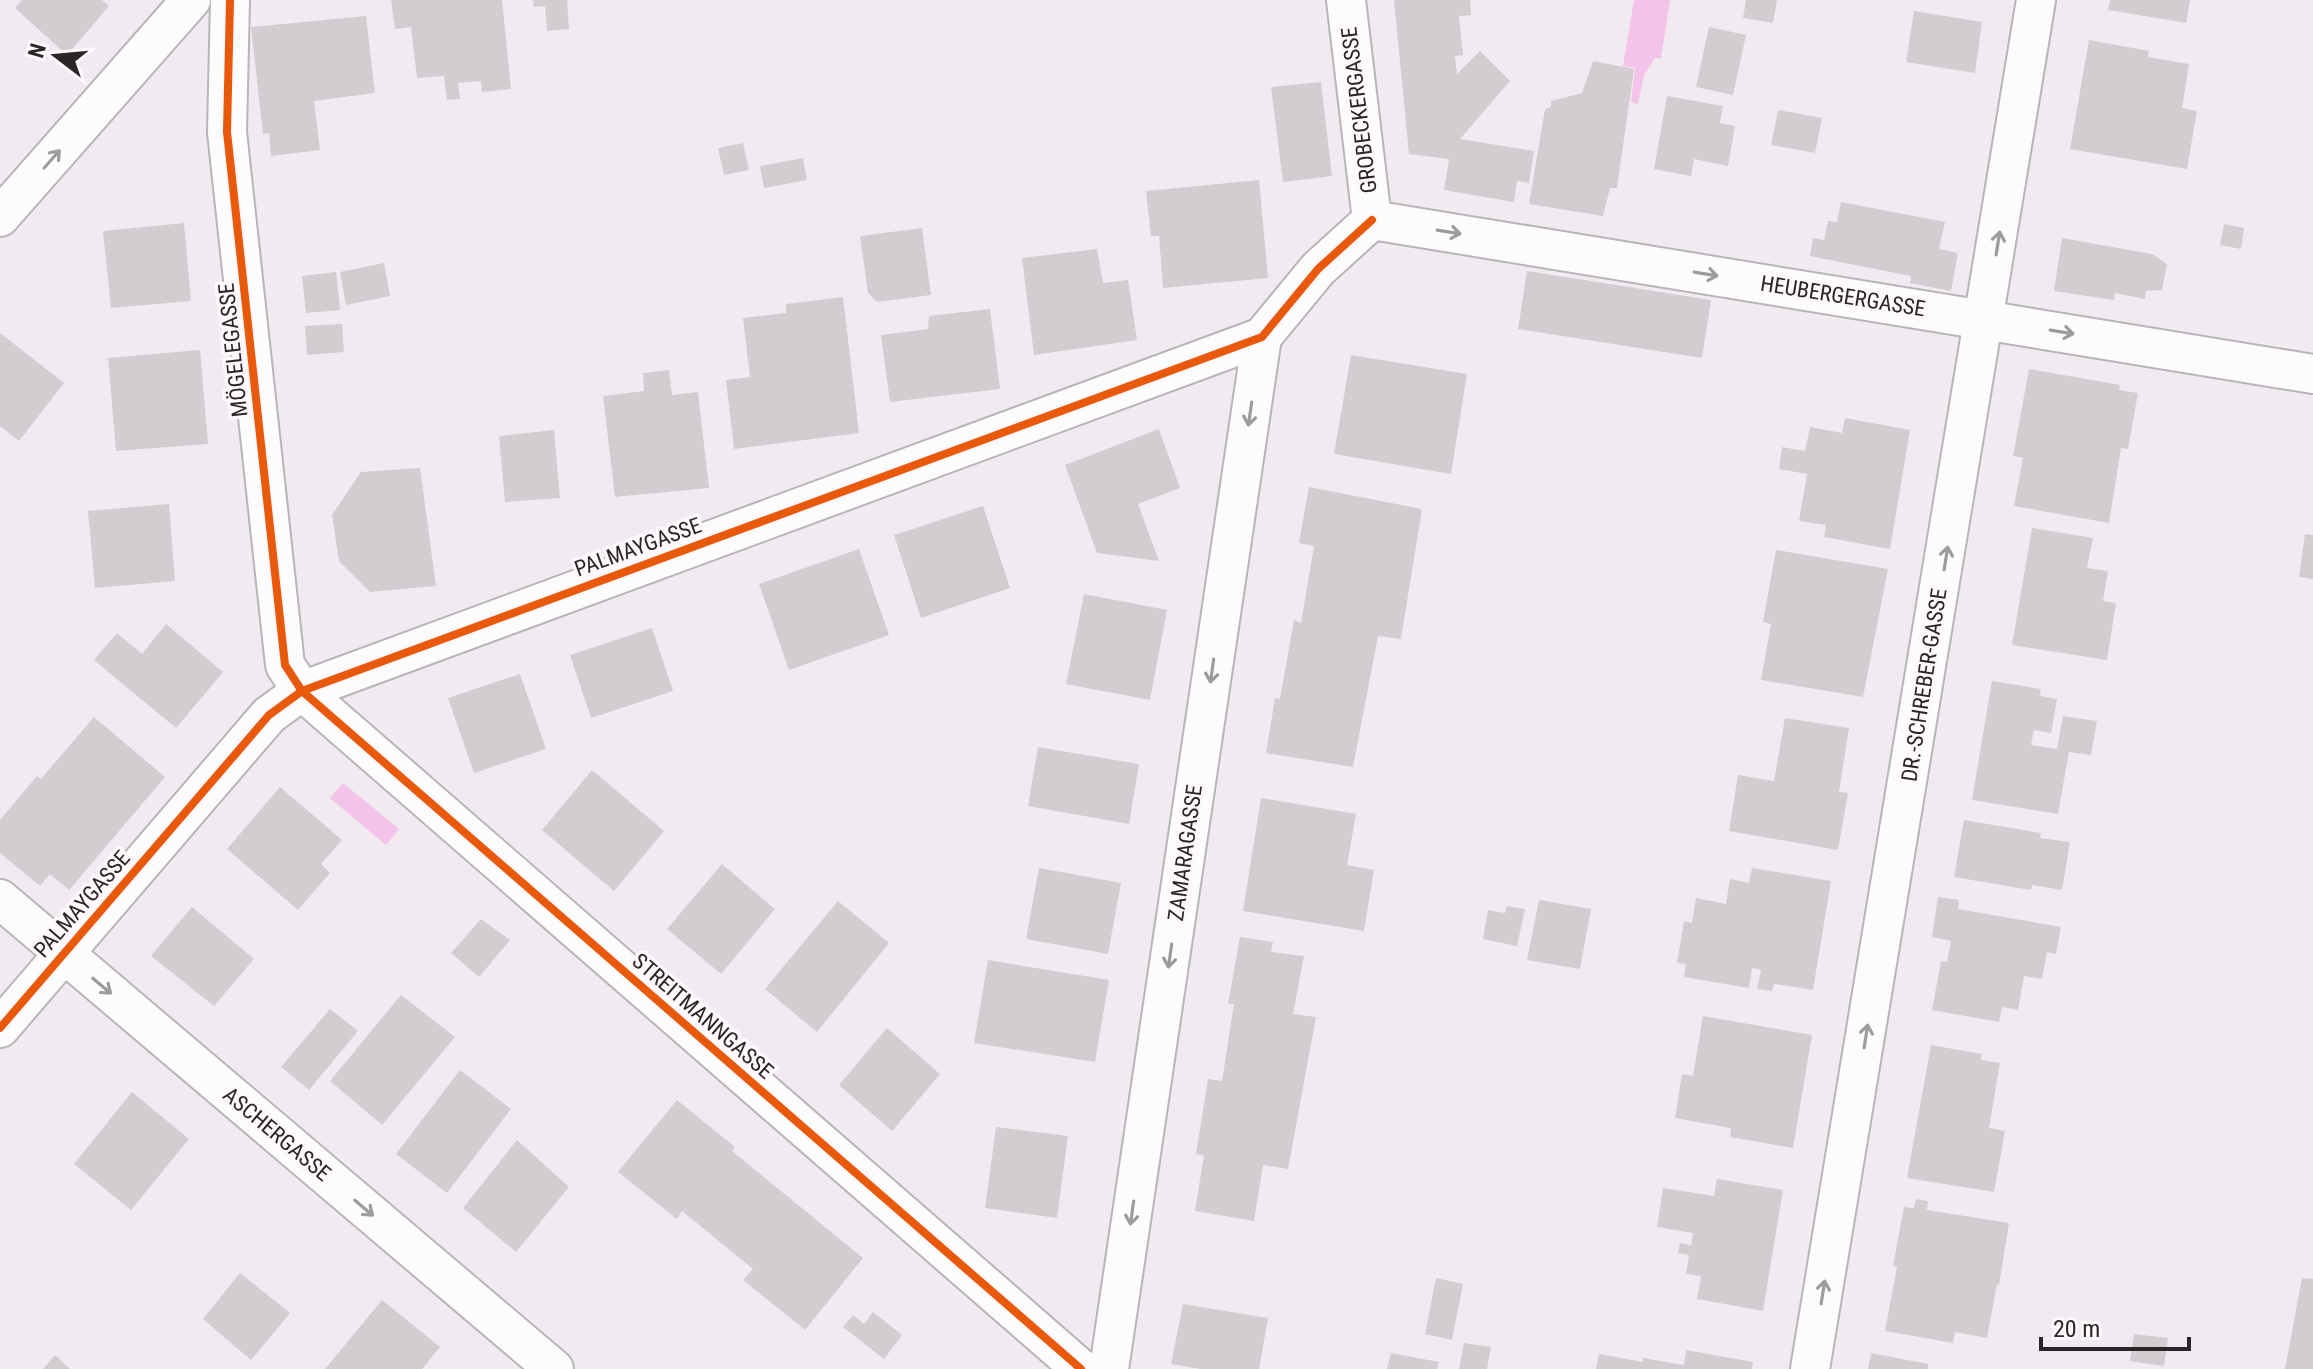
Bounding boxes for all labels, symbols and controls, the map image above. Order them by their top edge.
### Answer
north arrow [16,16,96,96]
street label: GROBECKERGASSE [1336,25,1382,195]
text: N [23,41,51,61]
one-way arrow [42,149,60,169]
one-way arrow [1436,226,1462,241]
one-way arrow [1991,231,2006,256]
one-way arrow [1693,267,1718,282]
street label: HEUBERGERGASSE [1759,271,1927,321]
street label: MÖGELEGASSE [214,282,252,418]
one-way arrow [2049,326,2074,341]
one-way arrow [1242,401,1257,426]
street label: PALMAYGASSE [571,512,705,581]
one-way arrow [1939,546,1954,571]
street label: DR.-SCHREBER-GASSE [1896,587,1952,783]
one-way arrow [1204,658,1219,683]
street label: ZAMARAGASSE [1163,783,1207,923]
street label: PALMAYGASSE [29,846,135,962]
one-way arrow [1162,943,1177,968]
street label: STREITMANNGASSE [628,948,779,1084]
one-way arrow [91,977,112,995]
one-way arrow [1859,1023,1874,1049]
street label: ASCHERGASSE [218,1082,336,1186]
one-way arrow [354,1199,374,1217]
one-way arrow [1124,1200,1139,1225]
one-way arrow [1816,1280,1831,1305]
scale bar [2041,1301,2189,1351]
text: 20 m [2053,1315,2100,1343]

